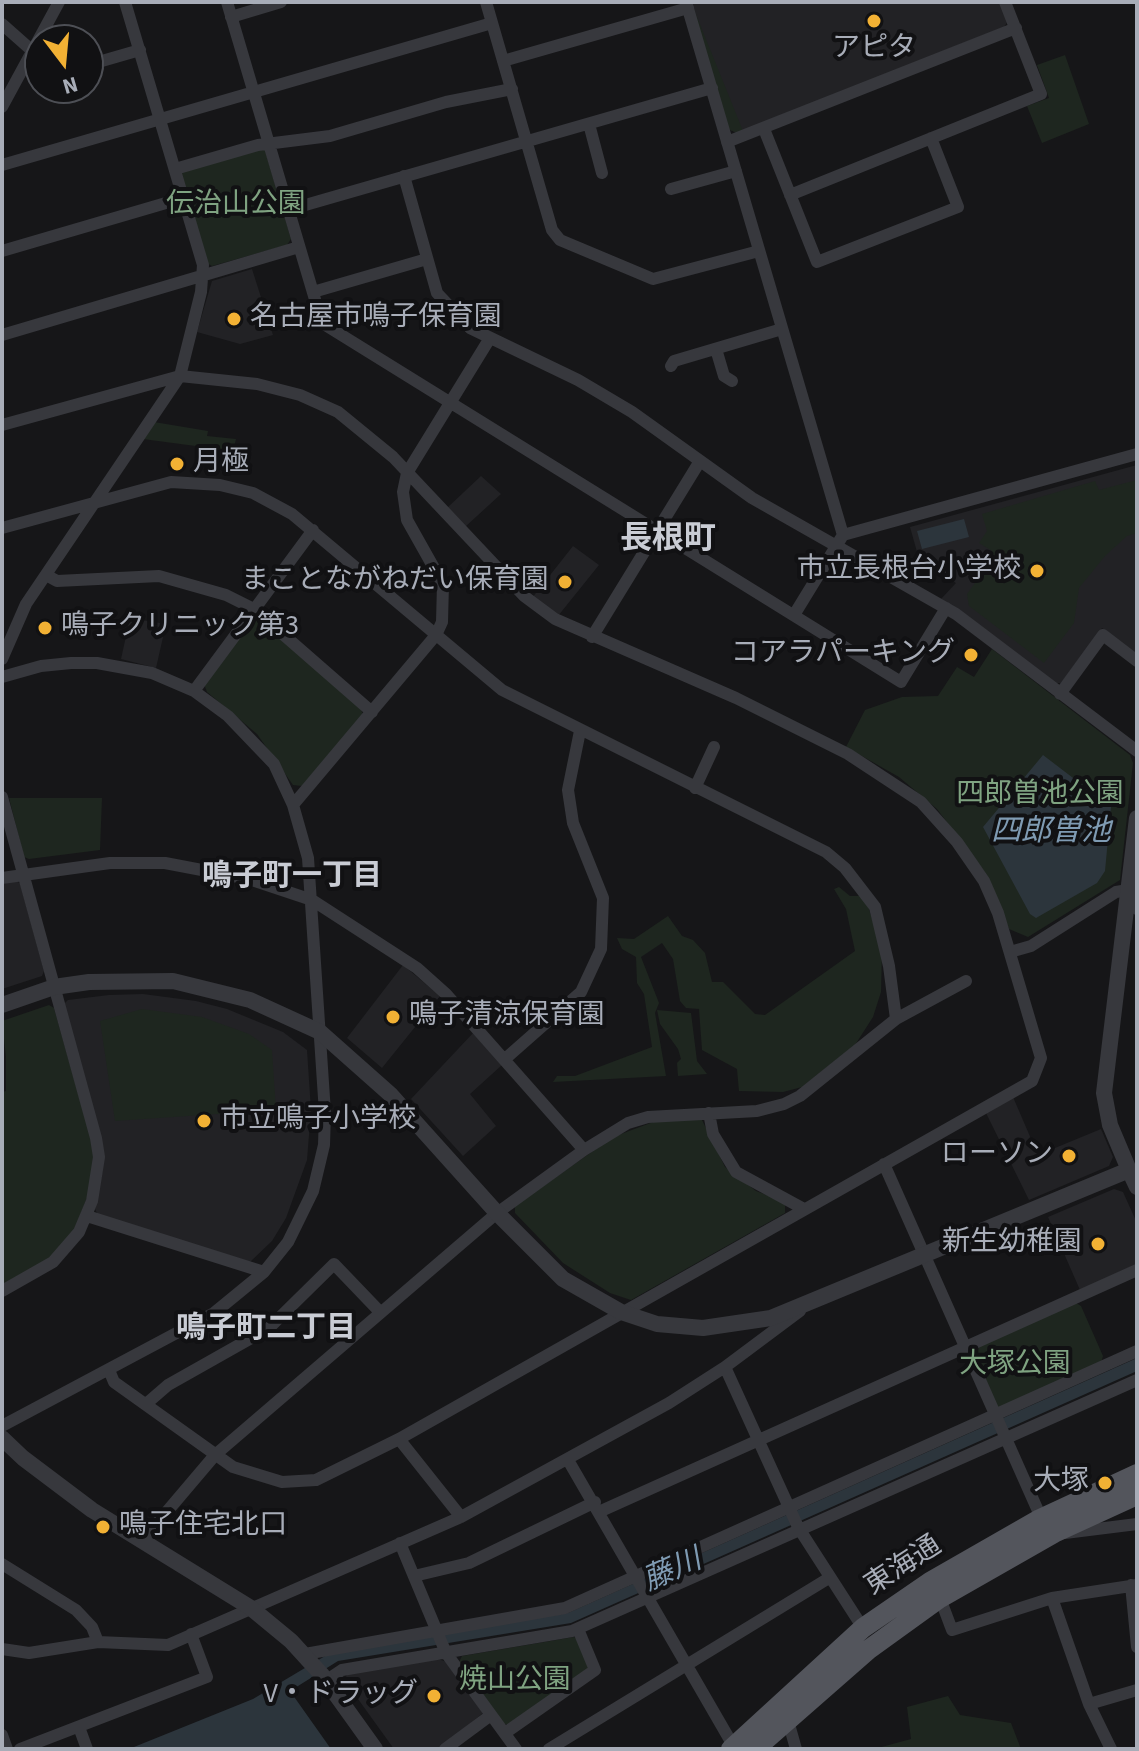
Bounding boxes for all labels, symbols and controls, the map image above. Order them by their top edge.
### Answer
marker: アピタ [865,12,883,30]
north arrow [24,24,104,104]
place label: アピタ [832,33,916,67]
text: N [59,68,82,103]
park label: 伝治山公園 [166,189,306,223]
place label: 名古屋市鳴子保育園 [250,302,502,336]
marker: 名古屋市鳴子保育園 [225,310,243,328]
place label: 月極 [193,447,249,481]
marker: 月極 [168,455,186,473]
district label: 長根町 [620,522,716,560]
place label: 市立長根台小学校 [797,554,1021,588]
marker: 市立長根台小学校 [1028,562,1046,580]
place label: まことながねだい保育園 [241,565,549,599]
marker: まことながねだい保育園 [556,573,574,591]
place label: 鳴子クリニック第3 [61,611,299,645]
marker: 鳴子クリニック第3 [36,619,54,637]
place label: コアラパーキング [731,638,955,672]
marker: コアラパーキング [962,646,980,664]
park label: 四郎曽池公園 [956,779,1124,813]
water label: 四郎曽池 [991,815,1111,851]
district label: 鳴子町一丁目 [202,860,382,896]
place label: 鳴子清涼保育園 [409,1000,605,1034]
marker: 鳴子清涼保育園 [384,1008,402,1026]
place label: 市立鳴子小学校 [220,1104,416,1138]
marker: 市立鳴子小学校 [195,1112,213,1130]
place label: ローソン [941,1139,1053,1173]
marker: ローソン [1060,1147,1078,1165]
place label: 新生幼稚園 [942,1227,1082,1261]
marker: 新生幼稚園 [1089,1235,1107,1253]
district label: 鳴子町二丁目 [176,1312,356,1348]
park label: 大塚公園 [959,1349,1071,1383]
place label: 大塚 [1033,1466,1089,1500]
marker: 大塚 [1096,1474,1114,1492]
place label: 鳴子住宅北口 [119,1510,287,1544]
marker: 鳴子住宅北口 [94,1518,112,1536]
street label: 東海通 [860,1530,948,1604]
water label: 藤川 [638,1543,708,1601]
park label: 焼山公園 [459,1665,571,1699]
place label: V・ドラッグ [264,1679,418,1713]
marker: V・ドラッグ [425,1687,443,1705]

